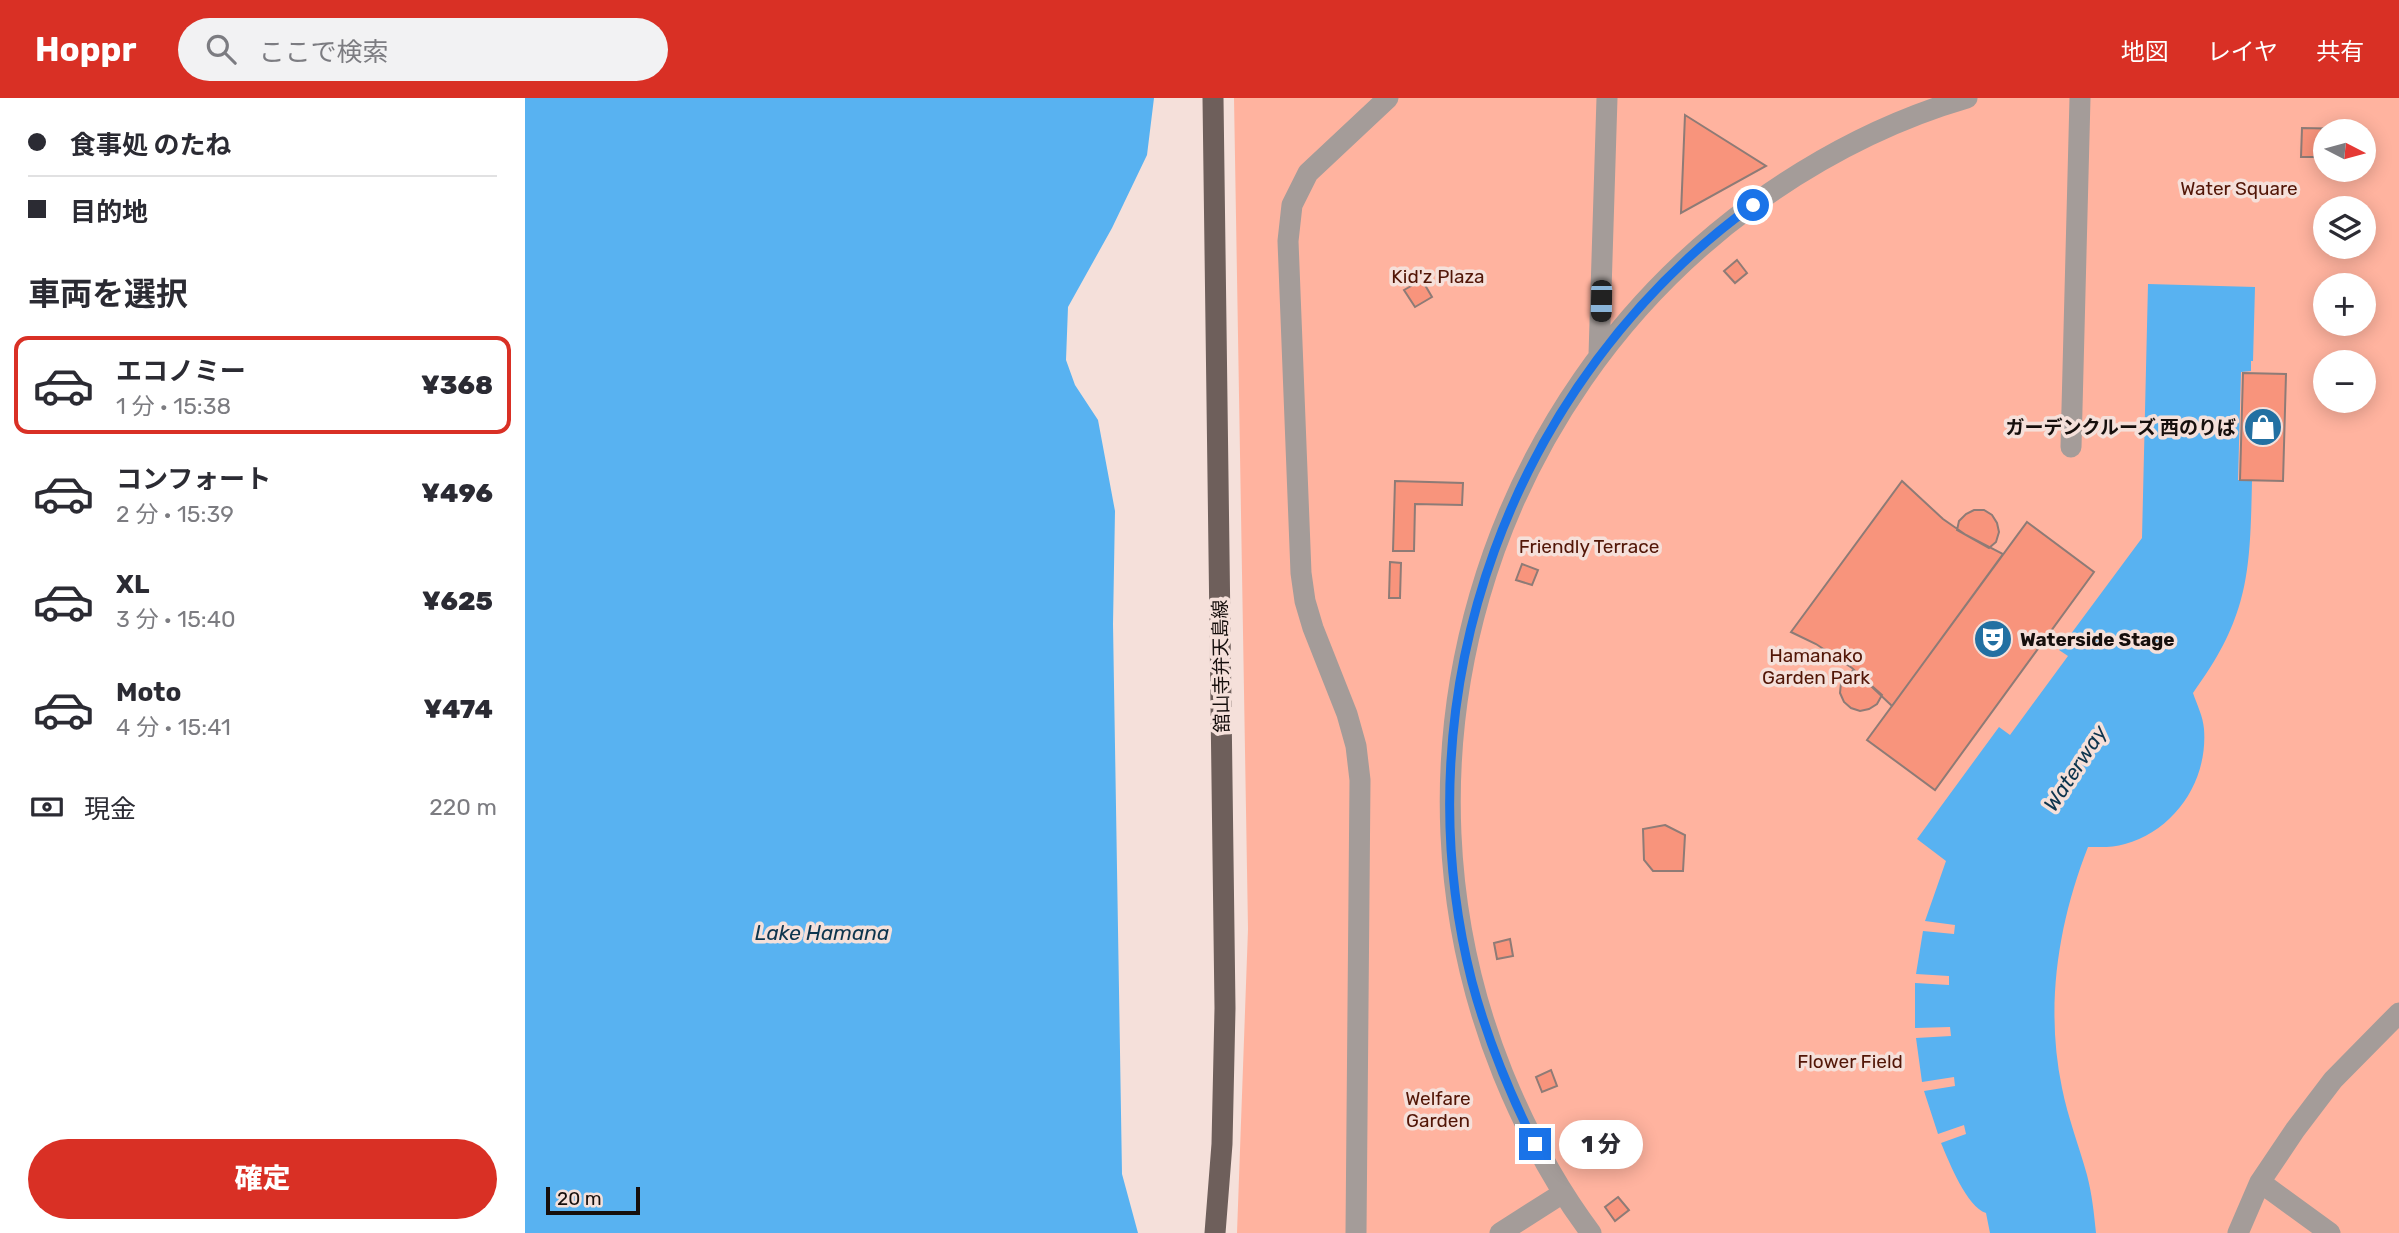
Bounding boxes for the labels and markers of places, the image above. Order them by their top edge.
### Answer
shop icon: ガーデンクルーズ 西のりば [2242,406,2284,448]
place label: ガーデンクルーズ 西のりば [2005,416,2236,439]
theatre icon: Waterside Stage [1972,618,2014,660]
place label: Waterside Stage [2020,628,2175,651]

